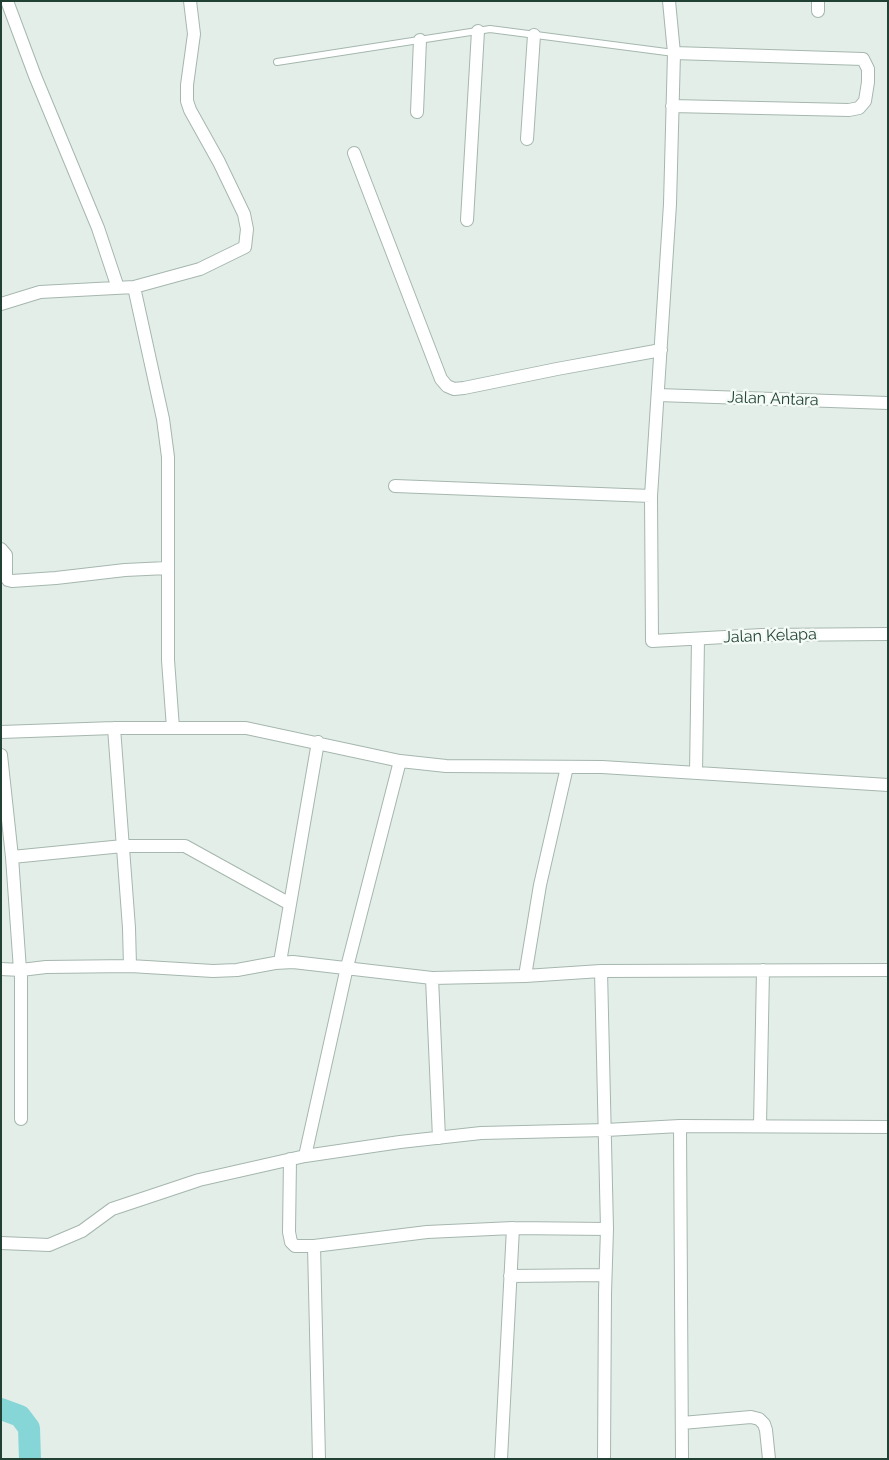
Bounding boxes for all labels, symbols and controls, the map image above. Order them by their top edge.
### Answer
street label: Jalan Antara [727,388,819,410]
street label: Jalan Kelapa [723,625,817,647]

